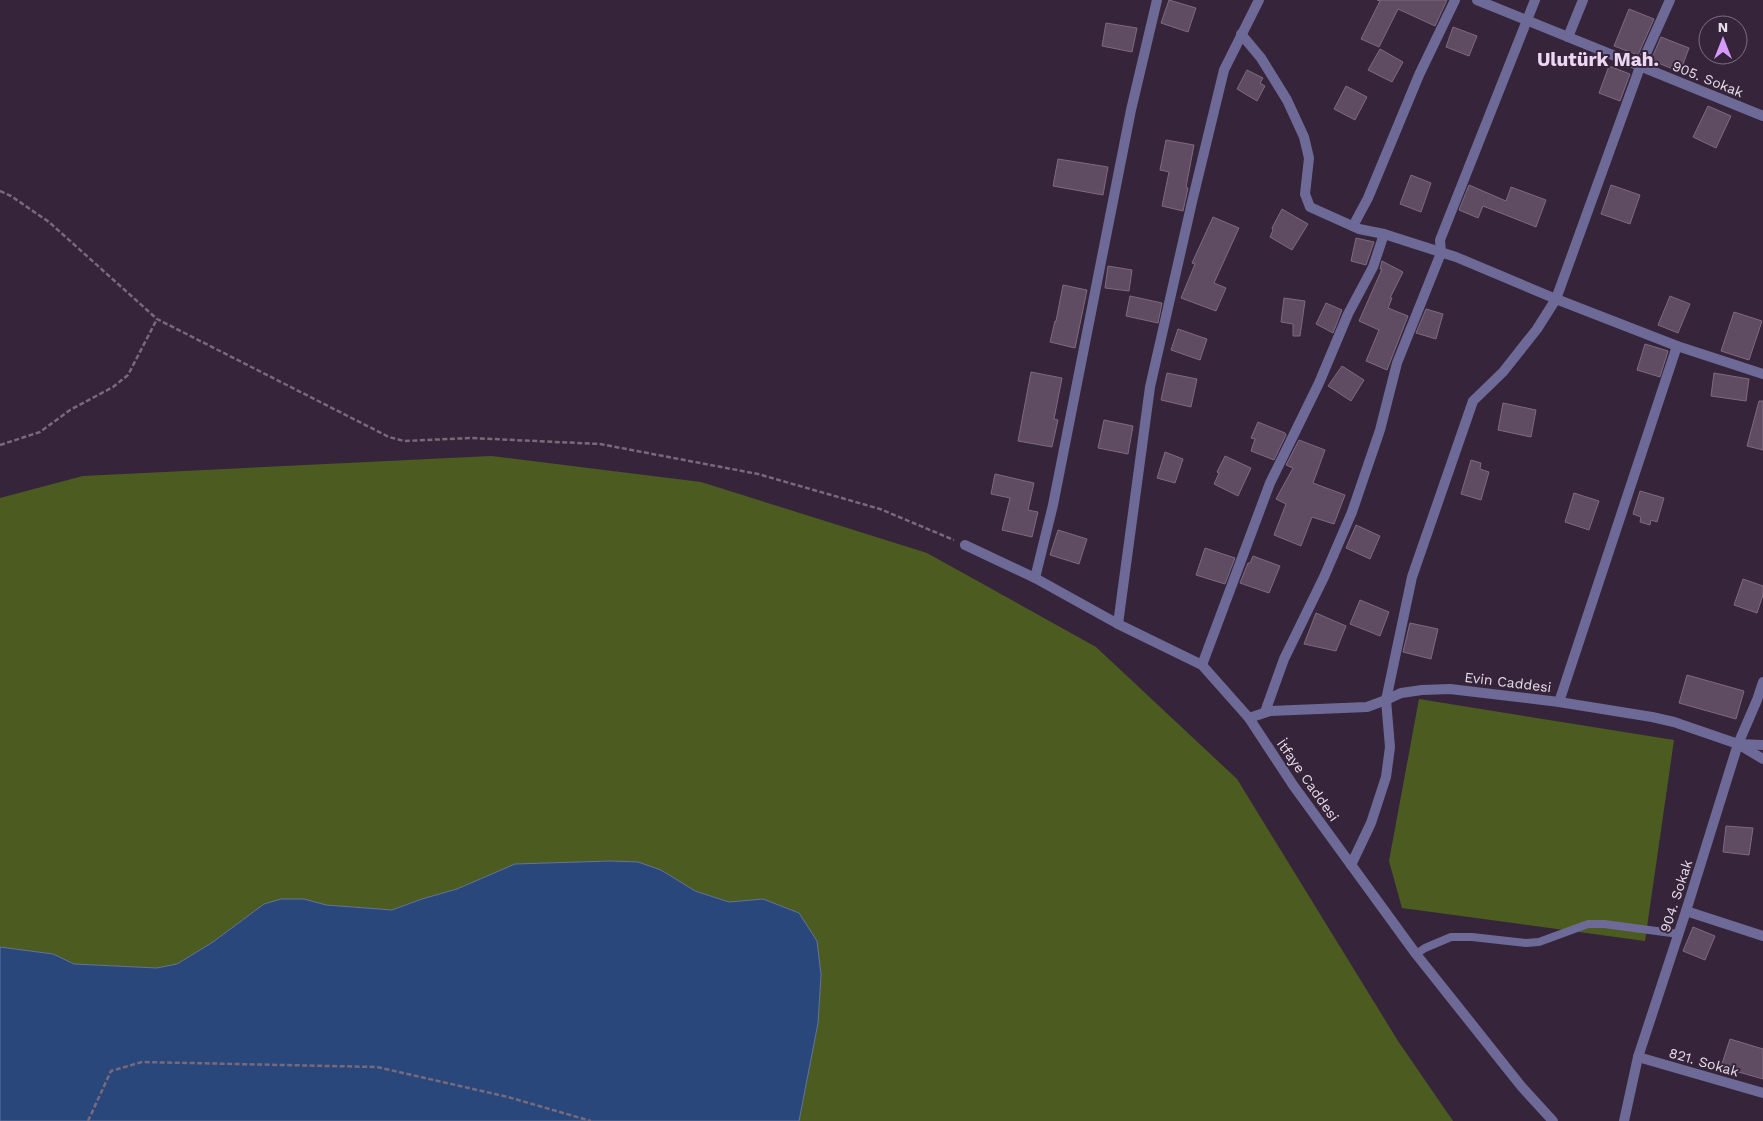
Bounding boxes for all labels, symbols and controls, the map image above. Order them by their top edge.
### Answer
north arrow [1698,15,1748,65]
text: N [1718,19,1728,35]
district label: Ulutürk Mah. [1537,48,1659,71]
street label: 905. Sokak [1670,58,1746,100]
street label: Evin Caddesi [1464,669,1552,695]
street label: İtfaye Caddesi [1274,736,1342,824]
street label: 904. Sokak [1657,858,1695,934]
street label: 821. Sokak [1667,1044,1741,1080]

